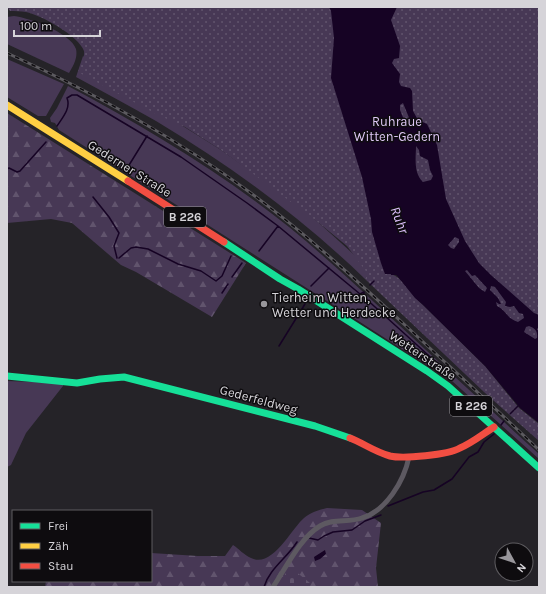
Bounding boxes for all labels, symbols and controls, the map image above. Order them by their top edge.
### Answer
scale bar [14,12,100,38]
text: 100 m [20,19,52,33]
park label: Ruhraue Witten-Gedern [354,114,440,144]
street label: Gederner Straße [85,137,175,200]
water label: Ruhr [387,204,413,237]
road number: B 226 [164,207,206,227]
place label: Tierheim Witten, Wetter und Herdecke [272,290,396,320]
marker: Tierheim Witten, Wetter und Herdecke [259,299,269,309]
street label: Wetterstraße [386,328,459,383]
street label: Gederfeldweg [218,382,300,417]
road number: B 226 [450,396,492,416]
legend [12,510,152,582]
text: Frei [48,519,68,533]
text: Zäh [48,539,69,553]
north arrow [494,542,534,582]
text: Stau [48,559,74,573]
text: N [514,561,529,575]

